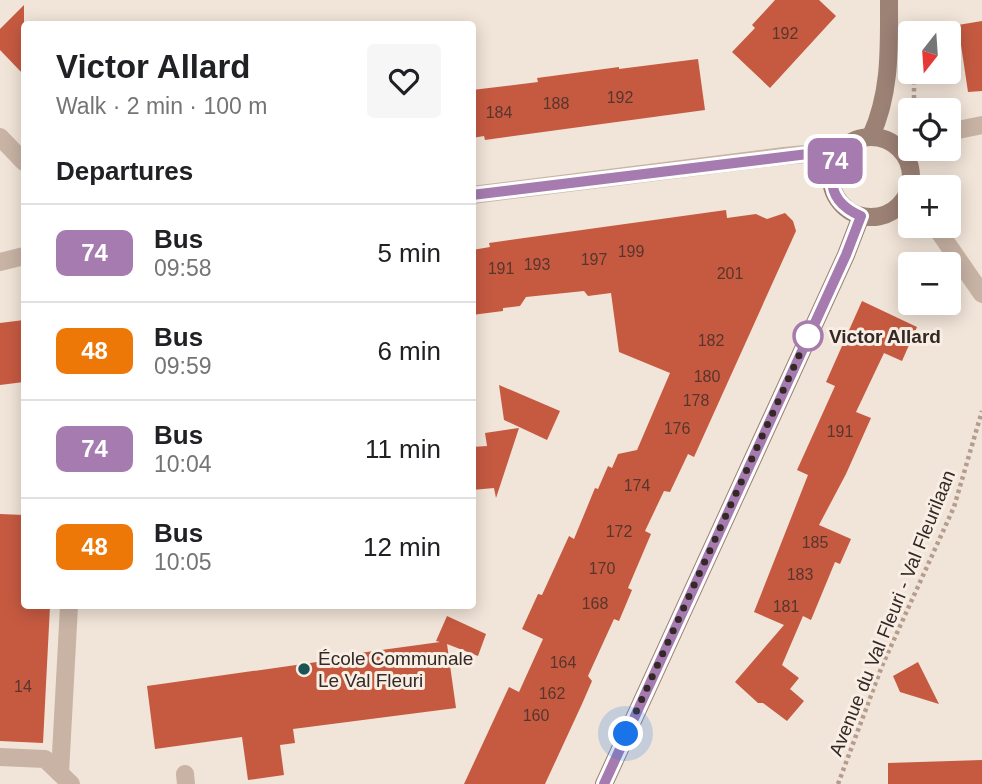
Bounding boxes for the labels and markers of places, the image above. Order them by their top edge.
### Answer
marker: Victor Allard [793,321,823,351]
place label: Victor Allard [829,326,941,347]
place label: École Communale Le Val Fleuri [318,648,473,691]
marker: École Communale Le Val Fleuri [296,661,312,677]

